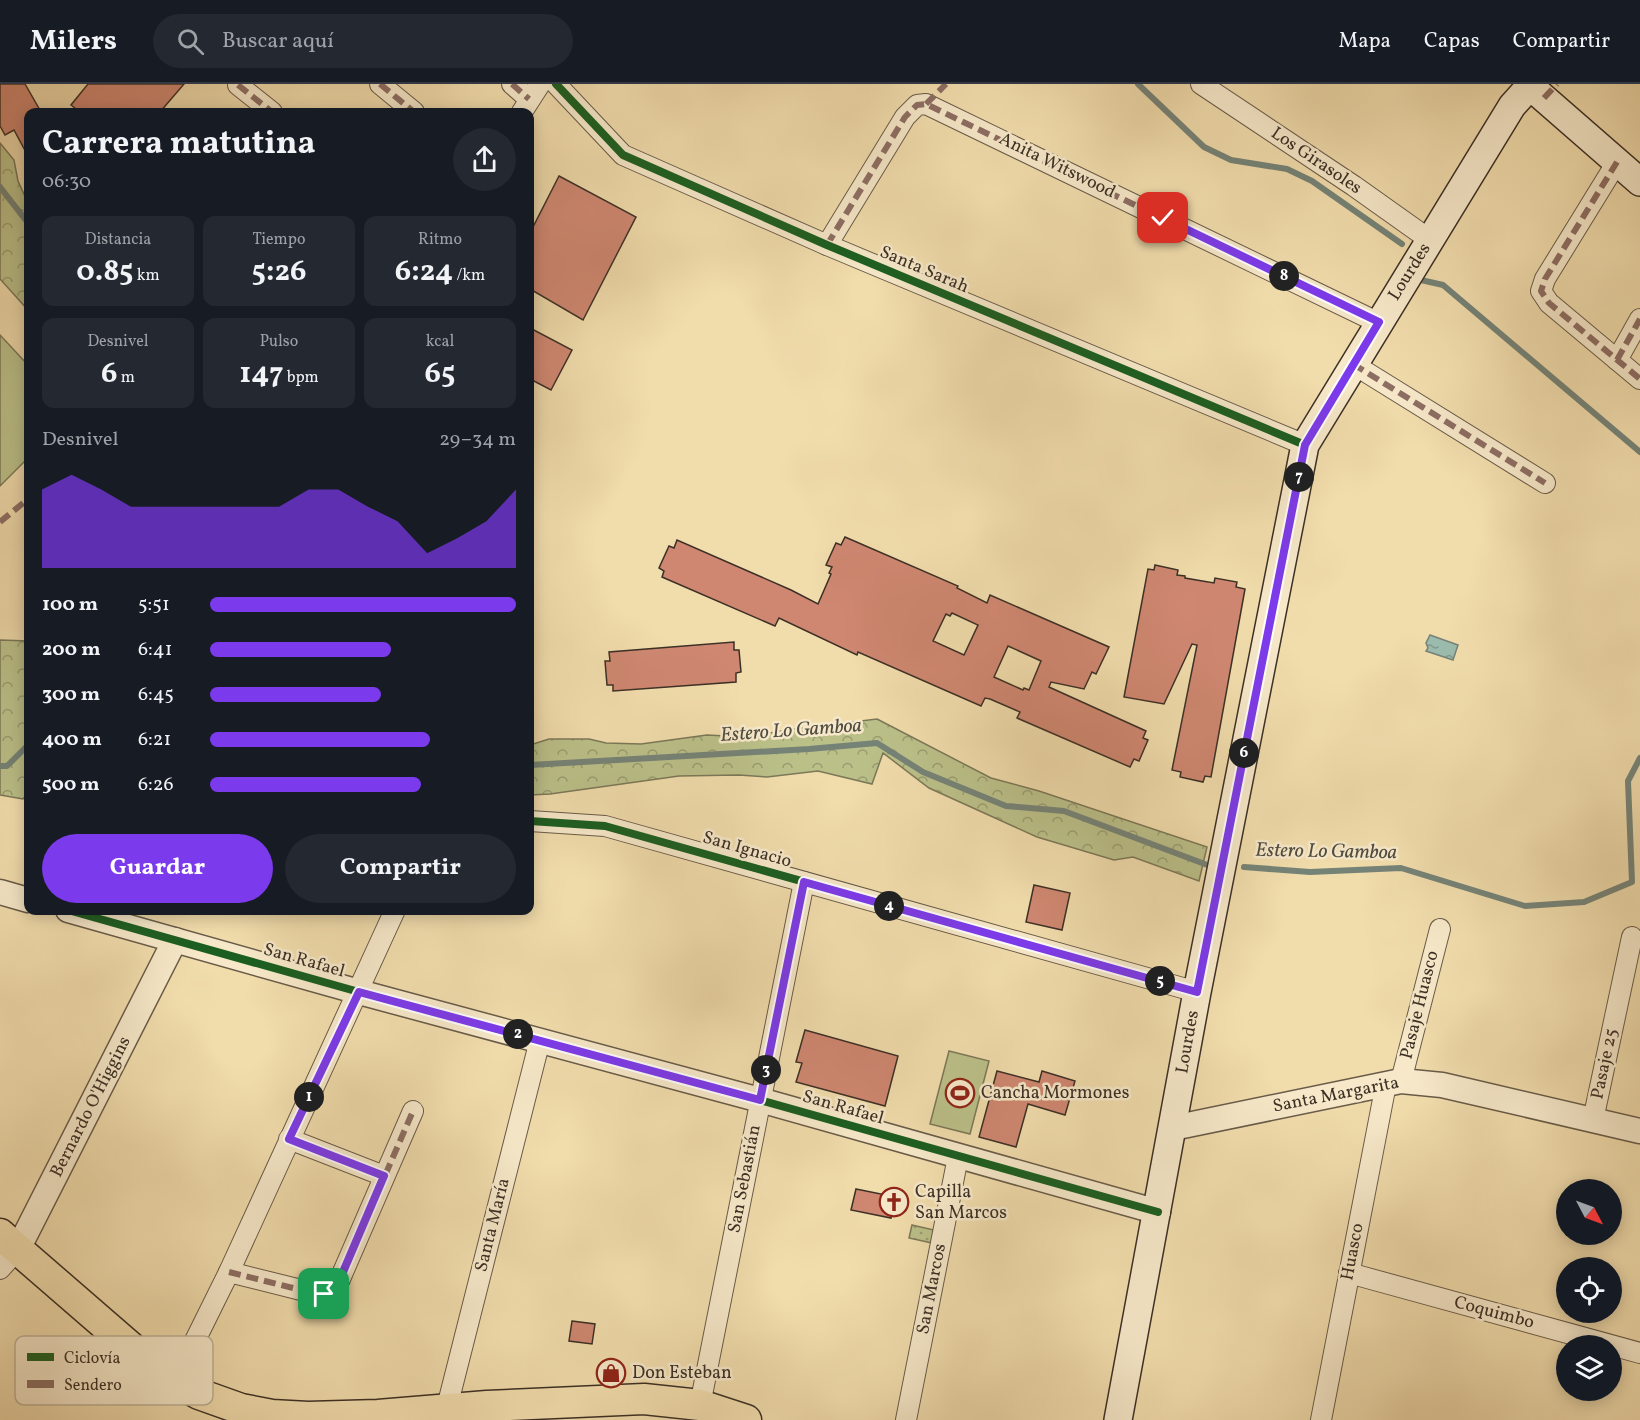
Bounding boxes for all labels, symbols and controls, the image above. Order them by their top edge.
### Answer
search box [153,14,573,68]
text: Milers [30,22,117,61]
icon: search [174,25,207,58]
text: Buscar aquí [222,26,334,57]
text: Mapa [1339,27,1391,56]
text: Capas [1424,27,1480,56]
text: Compartir [1513,27,1610,56]
street label: Los Girasoles [1266,121,1366,201]
text: Carrera matutina [42,122,316,168]
street label: Anita Witswood [995,127,1119,205]
button: share [453,128,516,191]
text: 06:30 [42,168,91,196]
pin [1137,192,1188,243]
icon: check [1146,201,1179,234]
text: Distancia [85,229,151,251]
text: Tiempo [253,229,305,251]
text: Ritmo [418,229,462,251]
street label: Lourdes [1383,238,1437,306]
street label: Santa Sarah [876,240,973,300]
text: 0.85 [76,251,134,293]
text: 5:26 [251,251,307,293]
text: 6:24 [395,251,453,293]
pin: 8 [1269,261,1299,291]
text: km [134,265,160,287]
text: /km [453,265,485,287]
text: 8 [1280,265,1288,287]
text: Desnivel [87,331,149,353]
text: Pulso [260,331,298,353]
text: kcal [426,331,454,353]
text: 6 [101,353,118,395]
text: 147 [239,353,284,395]
text: 65 [425,353,455,395]
text: m [118,367,135,389]
text: bpm [284,367,319,389]
text: Desnivel [42,426,118,454]
text: 29–34 m [439,426,516,454]
pin: 7 [1284,462,1314,492]
text: 7 [1295,466,1303,488]
text: 100 m [42,591,98,619]
text: 5:51 [138,591,170,619]
text: 200 m [42,636,100,664]
text: 6:41 [138,636,173,664]
text: 300 m [42,681,100,709]
text: 6:45 [138,681,174,709]
water label: Estero Lo Gamboa [719,712,863,750]
text: 400 m [42,726,102,754]
text: 6:21 [138,726,171,754]
pin: 6 [1229,738,1259,768]
text: 6 [1240,742,1248,764]
text: 500 m [42,771,100,799]
text: 6:26 [138,771,174,799]
street label: San Ignacio [700,825,794,875]
button: Guardar [42,834,273,903]
button: Compartir [285,834,516,903]
water label: Estero Lo Gamboa [1255,837,1397,867]
pin: 4 [874,891,904,921]
text: 4 [884,895,894,917]
street label: San Rafael [260,937,348,985]
street label: Pasaje Huasco [1394,948,1446,1062]
pin: 5 [1145,966,1175,996]
text: 5 [1156,970,1164,992]
street label: Lourdes [1170,1008,1206,1076]
pin: 2 [503,1019,533,1049]
text: 2 [514,1023,522,1045]
street label: Pasaje 25 [1585,1026,1625,1102]
street label: Bernardo O'Higgins [45,1032,137,1182]
pin: 3 [751,1055,781,1085]
text: 3 [762,1059,770,1081]
street label: Santa Margarita [1271,1070,1401,1120]
sports icon: Cancha Mormones [944,1077,976,1109]
place label: Cancha Mormones [981,1081,1129,1106]
pin: 1 [294,1082,324,1112]
street label: San Rafael [799,1084,887,1132]
text: 1 [306,1086,312,1108]
street label: San Sebastián [722,1123,768,1235]
street label: Santa María [469,1175,517,1275]
north arrow [1556,1179,1622,1245]
map controls [1556,1179,1622,1401]
place label: Capilla San Marcos [915,1180,1007,1226]
church icon: Capilla San Marcos [878,1186,910,1218]
street label: Huasco [1335,1221,1371,1283]
street label: San Marcos [911,1242,953,1336]
button: locate [1556,1257,1622,1323]
pin [298,1268,349,1319]
icon: arrive [307,1277,340,1310]
street label: Coquimbo [1451,1290,1537,1336]
button: layers [1556,1335,1622,1401]
legend [15,1336,213,1405]
text: Ciclovía [64,1348,120,1370]
shop icon: Don Esteban [595,1357,627,1389]
place label: Don Esteban [632,1361,732,1386]
text: Sendero [64,1375,122,1397]

